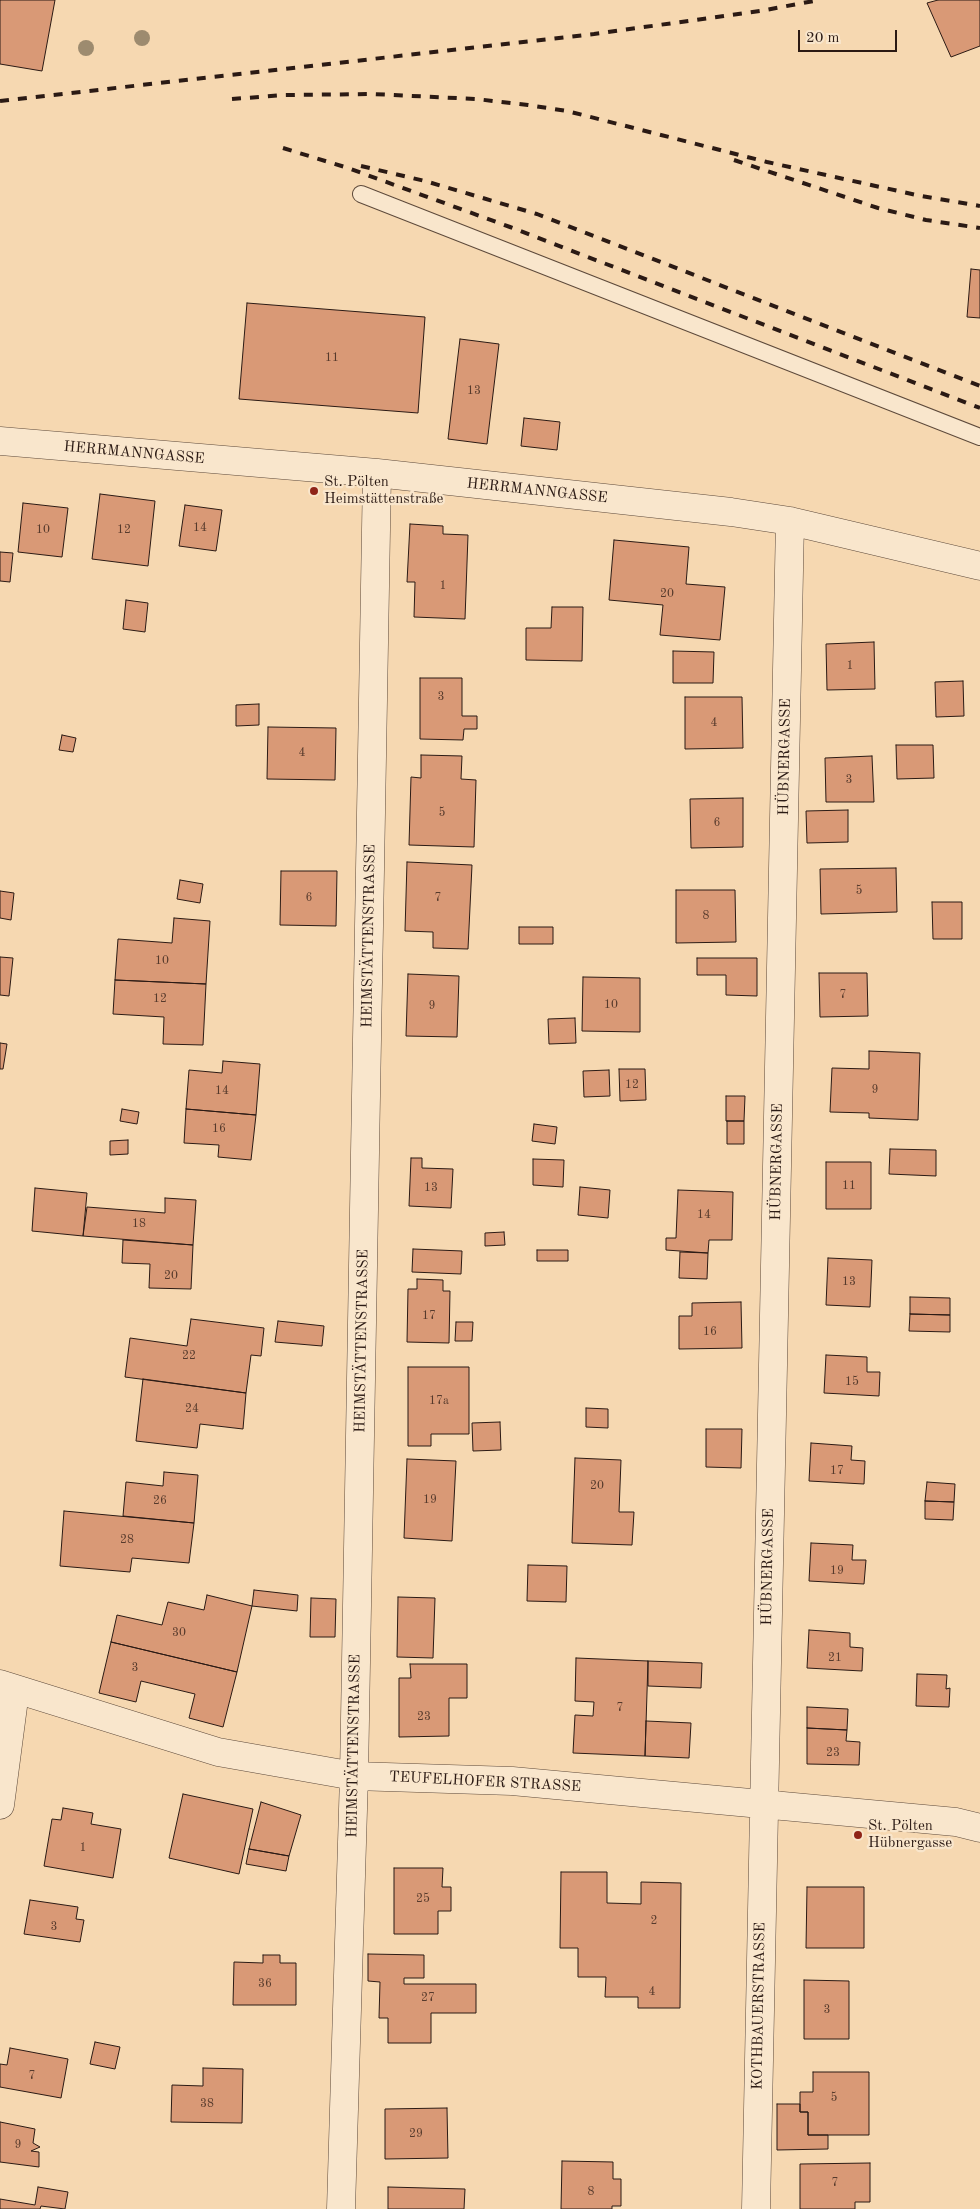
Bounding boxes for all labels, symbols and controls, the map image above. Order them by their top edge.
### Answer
scale bar [800,20,899,52]
text: 20 m [806,31,840,46]
house number: 11 [325,351,339,365]
house number: 13 [467,384,481,398]
street label: HERRMANNGASSE [63,438,205,468]
place label: St. Pölten Heimstättenstraße [324,473,443,508]
street label: HERRMANNGASSE [466,475,608,507]
marker: St. Pölten Heimstättenstraße [308,485,320,497]
house number: 14 [193,521,207,535]
house number: 10 [36,523,50,537]
house number: 12 [117,523,131,537]
house number: 1 [440,579,446,593]
house number: 20 [660,587,674,601]
house number: 1 [847,659,853,673]
house number: 3 [438,690,444,704]
street label: HÜBNERGASSE [775,698,795,816]
house number: 4 [711,716,717,730]
house number: 4 [299,746,305,760]
house number: 3 [846,773,852,787]
house number: 5 [439,806,445,820]
house number: 6 [714,816,720,830]
street label: HEIMSTÄTTENSTRASSE [358,844,380,1028]
house number: 5 [856,884,862,898]
house number: 6 [306,891,312,905]
house number: 7 [435,891,441,905]
house number: 8 [703,909,709,923]
house number: 10 [155,954,169,968]
house number: 7 [840,988,846,1002]
house number: 12 [153,992,167,1006]
house number: 10 [604,998,618,1012]
house number: 9 [429,999,435,1013]
house number: 12 [625,1078,639,1092]
house number: 9 [872,1083,878,1097]
house number: 14 [215,1084,229,1098]
street label: HÜBNERGASSE [767,1103,787,1221]
house number: 16 [212,1122,226,1136]
house number: 11 [842,1179,856,1193]
house number: 13 [424,1181,438,1195]
house number: 14 [697,1208,711,1222]
house number: 18 [132,1217,146,1231]
street label: HEIMSTÄTTENSTRASSE [351,1249,373,1433]
house number: 20 [164,1269,178,1283]
house number: 13 [842,1275,856,1289]
house number: 17 [422,1309,436,1323]
house number: 16 [703,1325,717,1339]
house number: 22 [182,1349,196,1363]
house number: 15 [845,1375,859,1389]
house number: 17a [429,1394,449,1408]
house number: 24 [185,1402,199,1416]
house number: 17 [830,1464,844,1478]
house number: 20 [590,1479,604,1493]
house number: 19 [423,1493,437,1507]
house number: 26 [153,1494,167,1508]
street label: HÜBNERGASSE [758,1508,778,1626]
house number: 28 [120,1533,134,1547]
house number: 19 [830,1564,844,1578]
house number: 30 [172,1626,186,1640]
house number: 21 [828,1651,842,1665]
street label: HEIMSTÄTTENSTRASSE [343,1654,365,1838]
house number: 3 [132,1661,138,1675]
house number: 7 [617,1701,623,1715]
house number: 23 [417,1710,431,1724]
house number: 23 [826,1746,840,1760]
street label: TEUFELHOFER STRASSE [389,1768,581,1796]
place label: St. Pölten Hübnergasse [868,1817,952,1852]
marker: St. Pölten Hübnergasse [852,1829,864,1841]
house number: 1 [80,1841,86,1855]
house number: 25 [416,1892,430,1906]
house number: 2 [651,1914,657,1928]
house number: 3 [51,1920,57,1934]
street label: KOTHBAUERSTRASSE [749,1922,769,2090]
house number: 36 [258,1977,272,1991]
house number: 4 [649,1985,655,1999]
house number: 27 [421,1991,435,2005]
house number: 3 [824,2003,830,2017]
house number: 7 [29,2069,35,2083]
house number: 5 [831,2091,837,2105]
house number: 38 [200,2097,214,2111]
house number: 29 [409,2127,423,2141]
house number: 9 [15,2138,21,2152]
house number: 7 [832,2176,838,2190]
house number: 8 [588,2185,594,2199]

